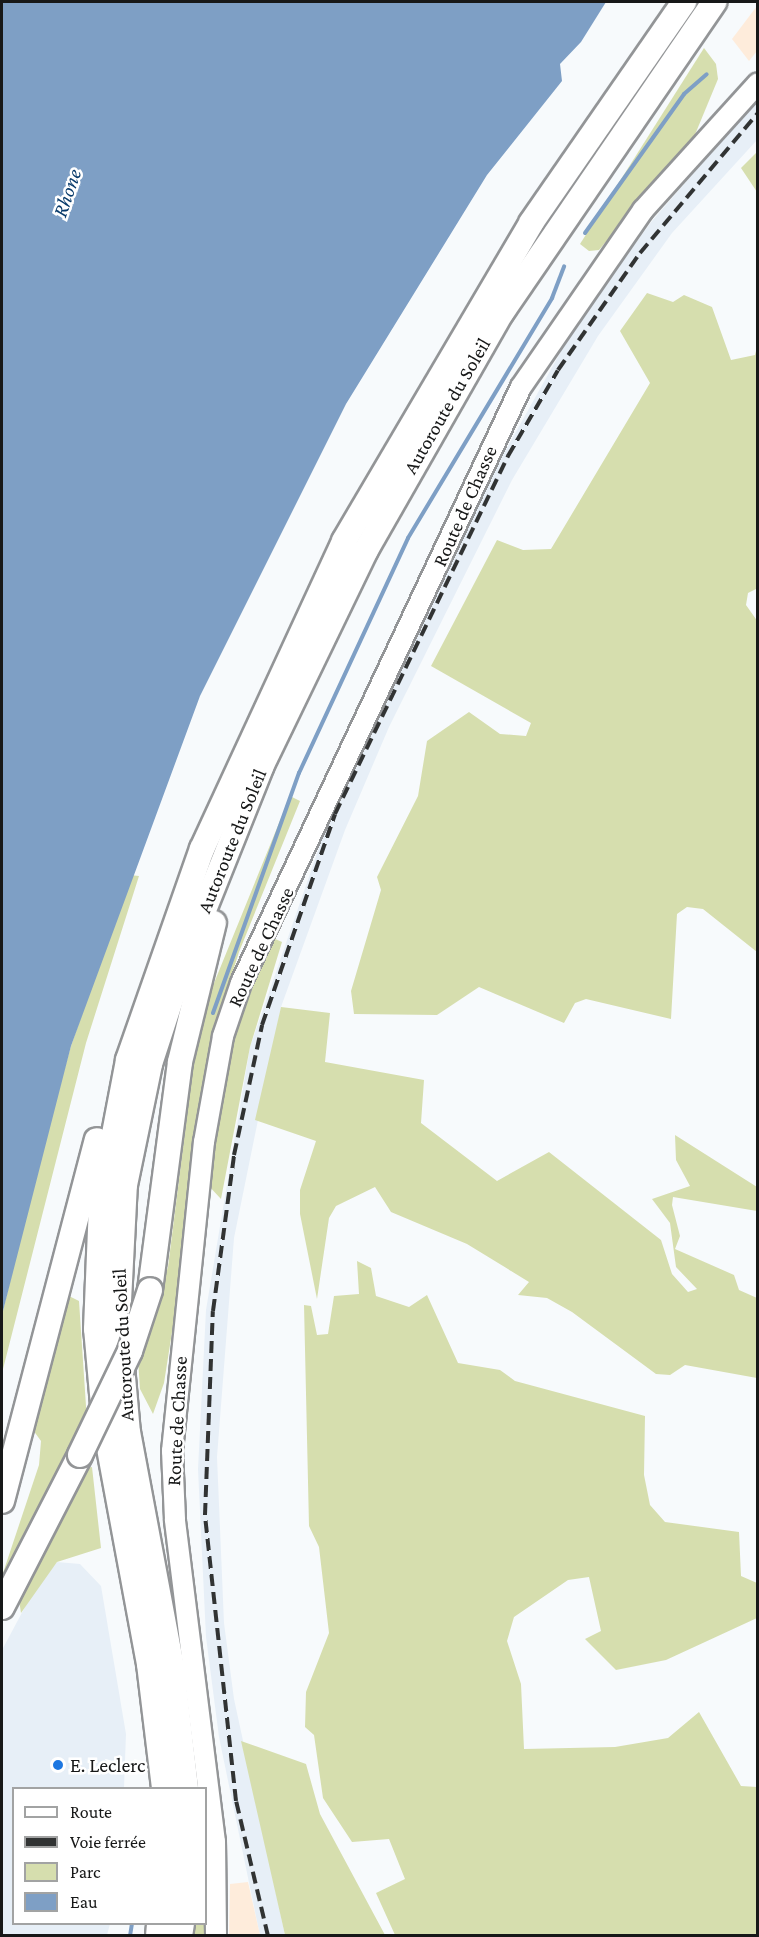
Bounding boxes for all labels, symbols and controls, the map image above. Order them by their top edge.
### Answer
water label: Rhone [47,166,87,220]
street label: Autoroute du Soleil [398,334,496,478]
street label: Route de Chasse [428,442,502,570]
street label: Autoroute du Soleil [192,766,272,916]
street label: Route de Chasse [223,883,299,1011]
street label: Autoroute du Soleil [107,1268,139,1422]
street label: Route de Chasse [162,1356,192,1486]
place label: E. Leclerc [70,1753,145,1777]
marker: E. Leclerc [51,1758,65,1772]
legend [12,1787,207,1925]
text: Route [70,1802,112,1822]
text: Voie ferrée [70,1832,146,1852]
text: Parc [70,1862,101,1882]
text: Eau [70,1892,98,1912]

